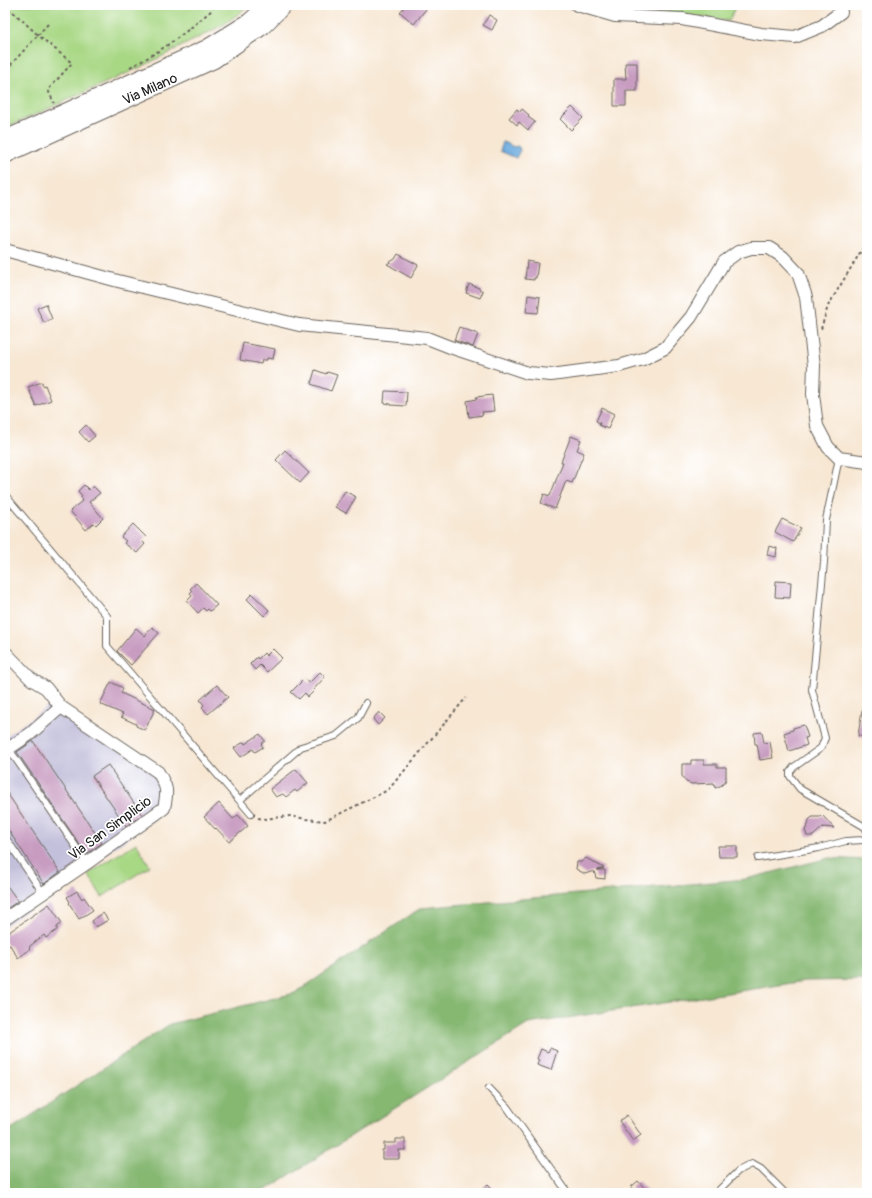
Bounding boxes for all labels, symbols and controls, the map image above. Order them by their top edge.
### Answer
street label: Via Milano [120,69,180,109]
street label: Via San Simplicio [65,792,155,864]

